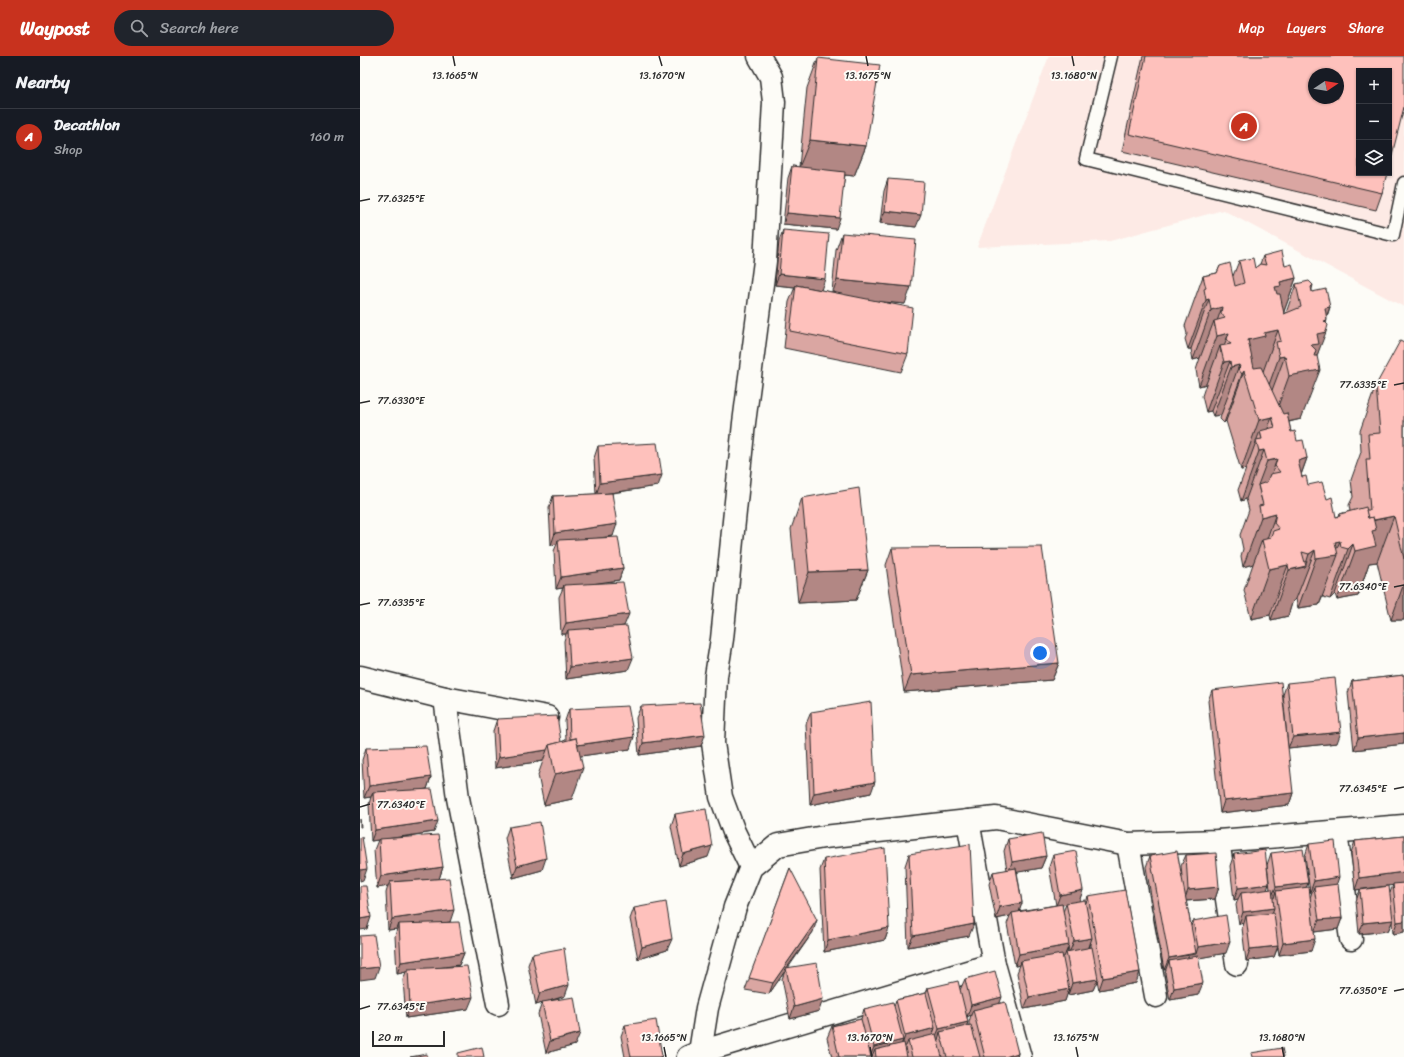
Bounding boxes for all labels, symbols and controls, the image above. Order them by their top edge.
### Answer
search box [114,10,394,46]
text: Waypost [20,12,90,45]
text: Search here [160,15,239,41]
text: Map [1239,16,1264,41]
text: Layers [1286,16,1326,41]
text: Share [1348,16,1384,41]
icon: search [128,17,150,39]
text: Nearby [16,67,70,97]
text: 13.1665°N [432,67,478,85]
text: 13.1670°N [639,67,685,85]
text: 13.1675°N [845,67,891,85]
text: 13.1680°N [1051,67,1097,85]
north arrow [1308,68,1344,104]
map controls [1356,68,1392,176]
button: + [1356,68,1392,104]
button: − [1356,104,1392,140]
pin: A [1231,111,1257,141]
text: Decathlon [54,112,120,138]
text: A [25,125,33,148]
text: 160 m [309,125,344,148]
text: Shop [54,138,82,161]
button: layers [1356,140,1392,176]
text: 77.6325°E [377,190,426,208]
text: 77.6335°E [1339,376,1388,394]
text: 77.6330°E [377,392,426,410]
text: 77.6340°E [1339,578,1388,596]
text: 77.6335°E [377,594,426,612]
your location [1030,643,1050,663]
text: 77.6345°E [1339,780,1388,798]
text: 77.6340°E [377,796,426,814]
text: 77.6350°E [1339,982,1388,1000]
text: 77.6345°E [377,998,426,1016]
text: 20 m [378,1028,403,1047]
scale bar [372,1029,445,1048]
text: 13.1665°N [641,1029,687,1047]
text: 13.1670°N [847,1029,893,1047]
text: 13.1675°N [1053,1029,1099,1047]
text: 13.1680°N [1259,1029,1305,1047]

